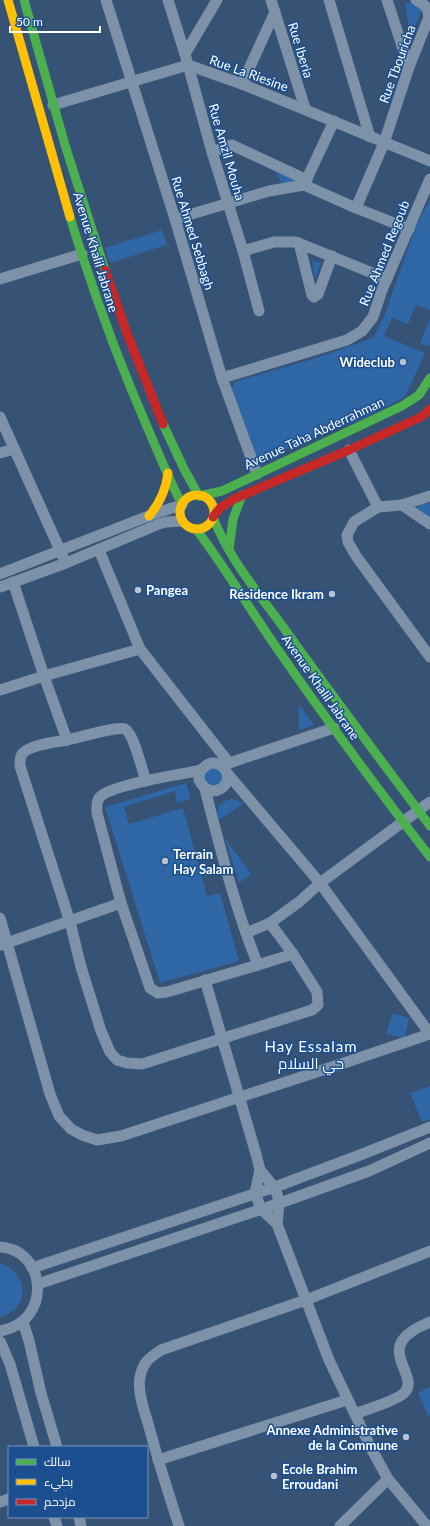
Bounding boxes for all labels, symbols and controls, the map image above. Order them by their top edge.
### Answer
scale bar [10,8,100,34]
text: 50 m [16,14,43,29]
street label: Rue Iberia [285,20,317,80]
street label: Rue Tbouricha [375,23,419,105]
street label: Rue La Riesine [207,51,291,95]
street label: Rue Amzil Mouha [206,102,248,202]
street label: Rue Ahmed Sebbagh [168,174,218,292]
street label: Avenue Khalil Jabrane [70,190,122,314]
street label: Rue Ahmed Regoub [356,198,412,308]
place label: Wideclub [340,354,395,370]
marker: Wideclub [398,357,408,367]
street label: Avenue Taha Abderrahman [241,393,387,473]
place label: Pangea [146,582,188,598]
marker: Pangea [133,585,143,595]
place label: Résidence Ikram [229,586,324,602]
marker: Résidence Ikram [327,589,337,599]
street label: Avenue Khalil Jabrane [279,631,363,743]
place label: Terrain Hay Salam [173,846,233,877]
marker: Terrain Hay Salam [160,856,170,866]
district label: Hay Essalam حي السلام [264,1037,358,1076]
place label: Annexe Administrative de la Commune [265,1422,398,1453]
marker: Annexe Administrative de la Commune [401,1432,411,1442]
legend [8,1446,148,1518]
text: سالك [44,1454,71,1469]
place label: Ecole Brahim Erroudani [282,1461,358,1492]
marker: Ecole Brahim Erroudani [269,1471,279,1481]
text: بطيء [44,1474,73,1492]
text: مزدحم [44,1494,76,1510]

